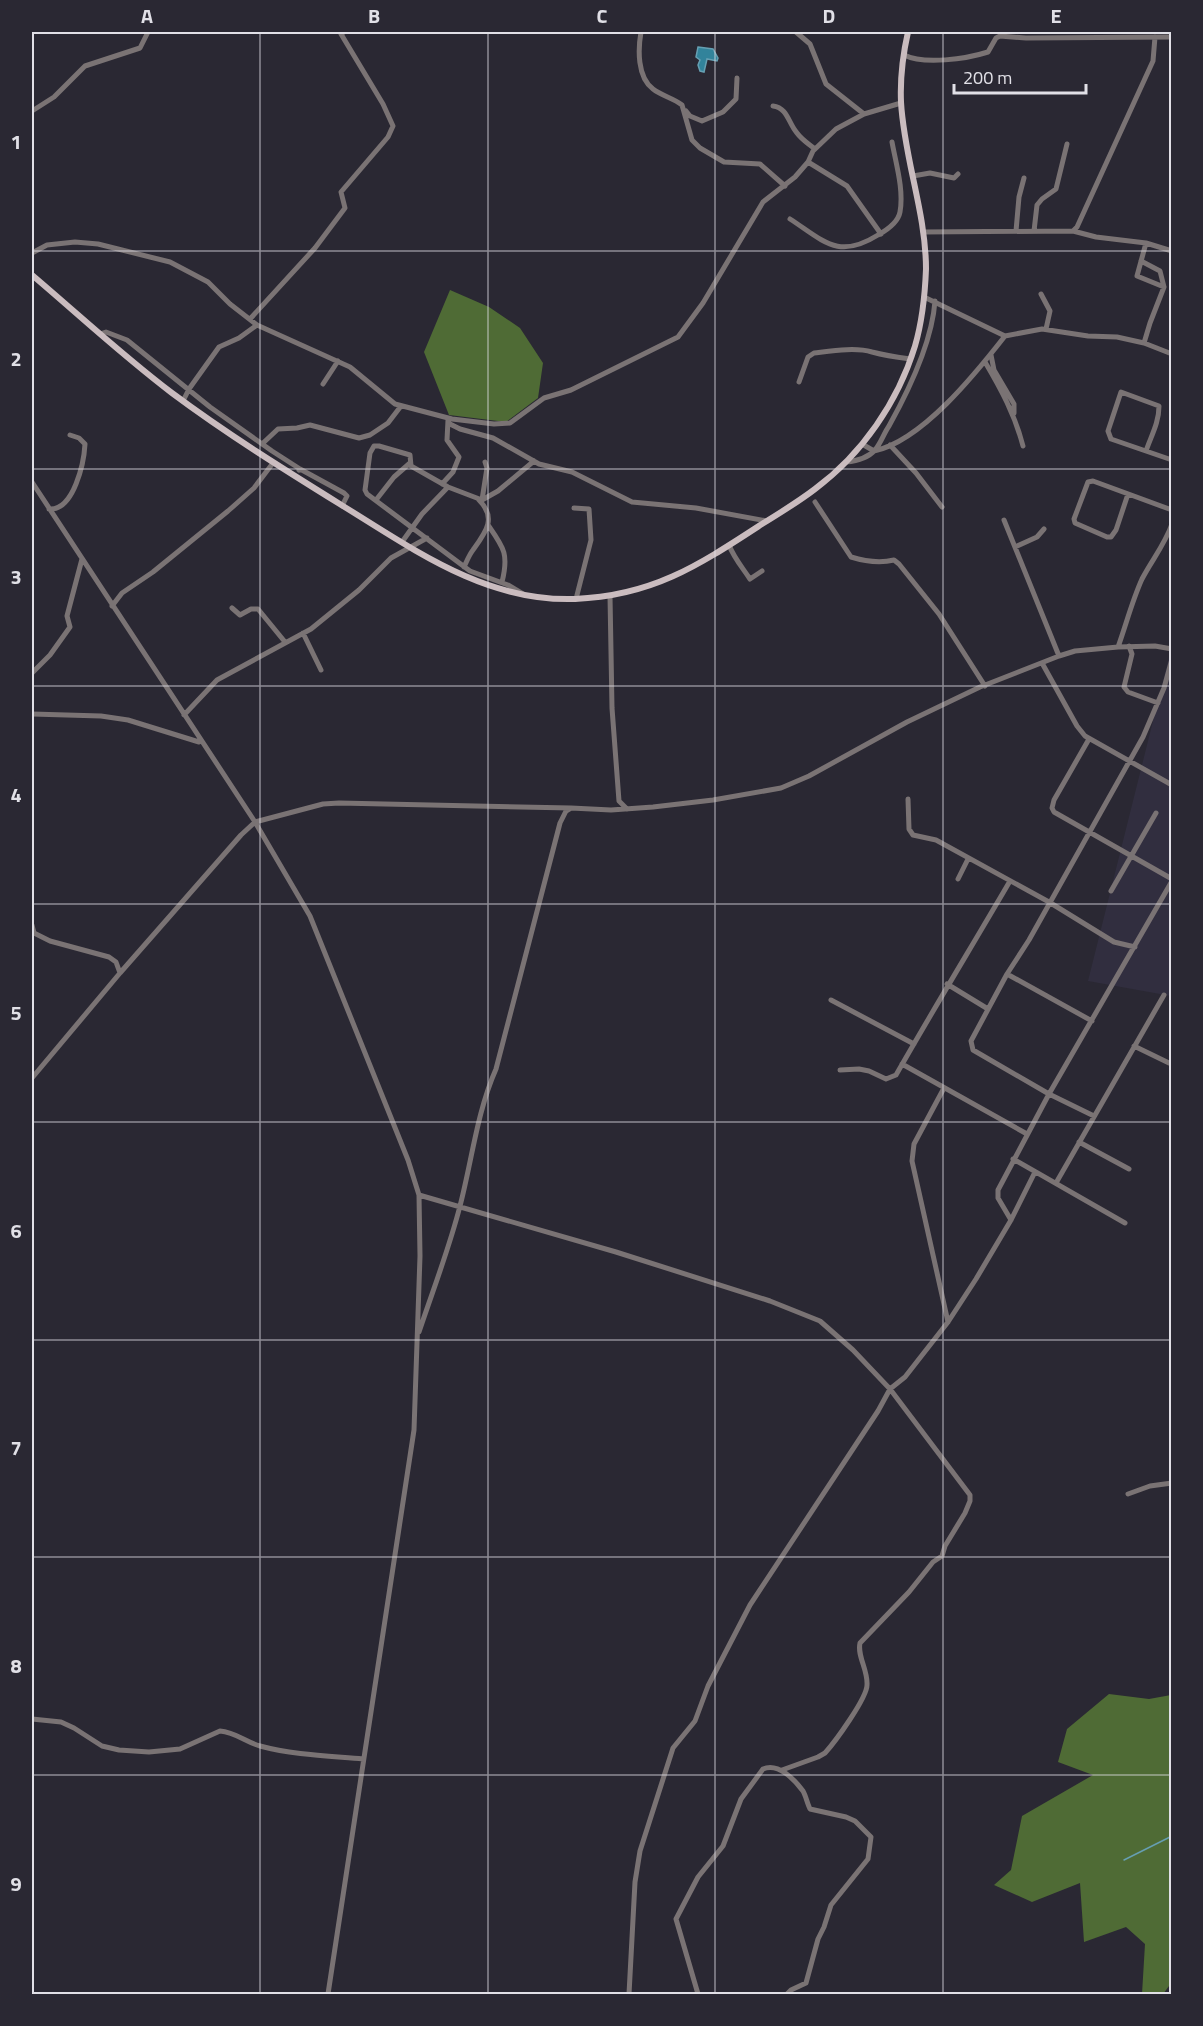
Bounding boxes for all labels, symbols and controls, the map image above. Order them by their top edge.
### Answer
text: A [141,0,153,31]
text: B [368,0,380,31]
text: C [597,0,608,31]
text: D [823,0,835,31]
text: E [1050,0,1062,31]
scale bar [954,57,1086,95]
text: 200 m [963,64,1012,91]
text: 1 [10,126,22,157]
text: 2 [10,343,22,374]
text: 3 [10,561,22,592]
text: 4 [10,779,22,810]
text: 5 [10,997,22,1028]
text: 6 [10,1215,22,1246]
text: 7 [10,1432,22,1463]
text: 8 [10,1650,22,1681]
text: 9 [10,1868,22,1899]

